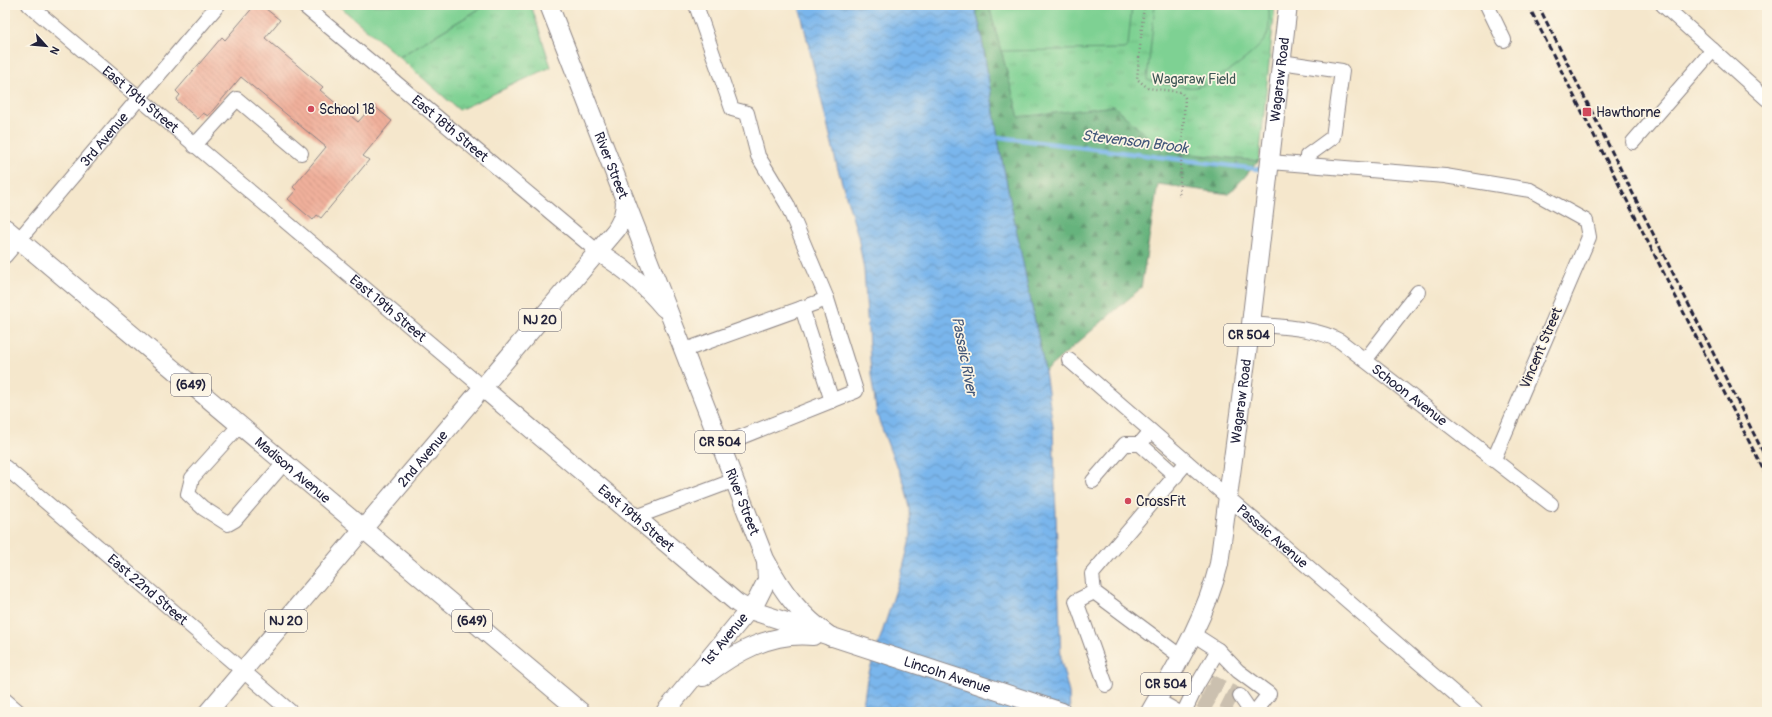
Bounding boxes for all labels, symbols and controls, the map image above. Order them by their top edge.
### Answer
north arrow [26,26,66,66]
street label: Wagaraw Road [1266,36,1293,123]
text: N [47,44,62,57]
street label: East 19th Street [99,62,183,136]
park label: Wagaraw Field [1152,71,1236,88]
street label: East 18th Street [408,91,492,165]
place label: School 18 [319,101,375,118]
marker: School 18 [306,104,316,114]
place label: Hawthorne [1596,104,1660,121]
marker: Hawthorne [1581,106,1593,118]
street label: 3rd Avenue [76,109,132,170]
water label: Stevenson Brook [1081,126,1191,158]
street label: River Street [591,129,632,201]
street label: East 19th Street [347,271,430,345]
street label: Vincent Street [1516,304,1566,391]
road number: NJ 20 [519,309,561,331]
water label: Passaic River [947,315,981,399]
road number: CR 504 [1224,324,1274,346]
street label: Wagaraw Road [1227,358,1255,445]
street label: Schoon Avenue [1368,360,1451,429]
road number: (649) [171,374,211,396]
street label: 2nd Avenue [394,427,451,490]
road number: CR 504 [695,431,745,453]
street label: Madison Avenue [252,433,334,507]
street label: River Street [722,466,763,538]
street label: East 19th Street [595,481,678,555]
place label: CrossFit [1136,493,1186,510]
marker: CrossFit [1123,496,1133,506]
street label: Passaic Avenue [1233,501,1312,571]
street label: East 22nd Street [104,550,192,629]
street label: 1st Avenue [698,609,751,669]
road number: NJ 20 [265,610,307,632]
road number: (649) [452,610,492,632]
street label: Lincoln Avenue [902,652,993,697]
road number: CR 504 [1141,673,1191,695]

